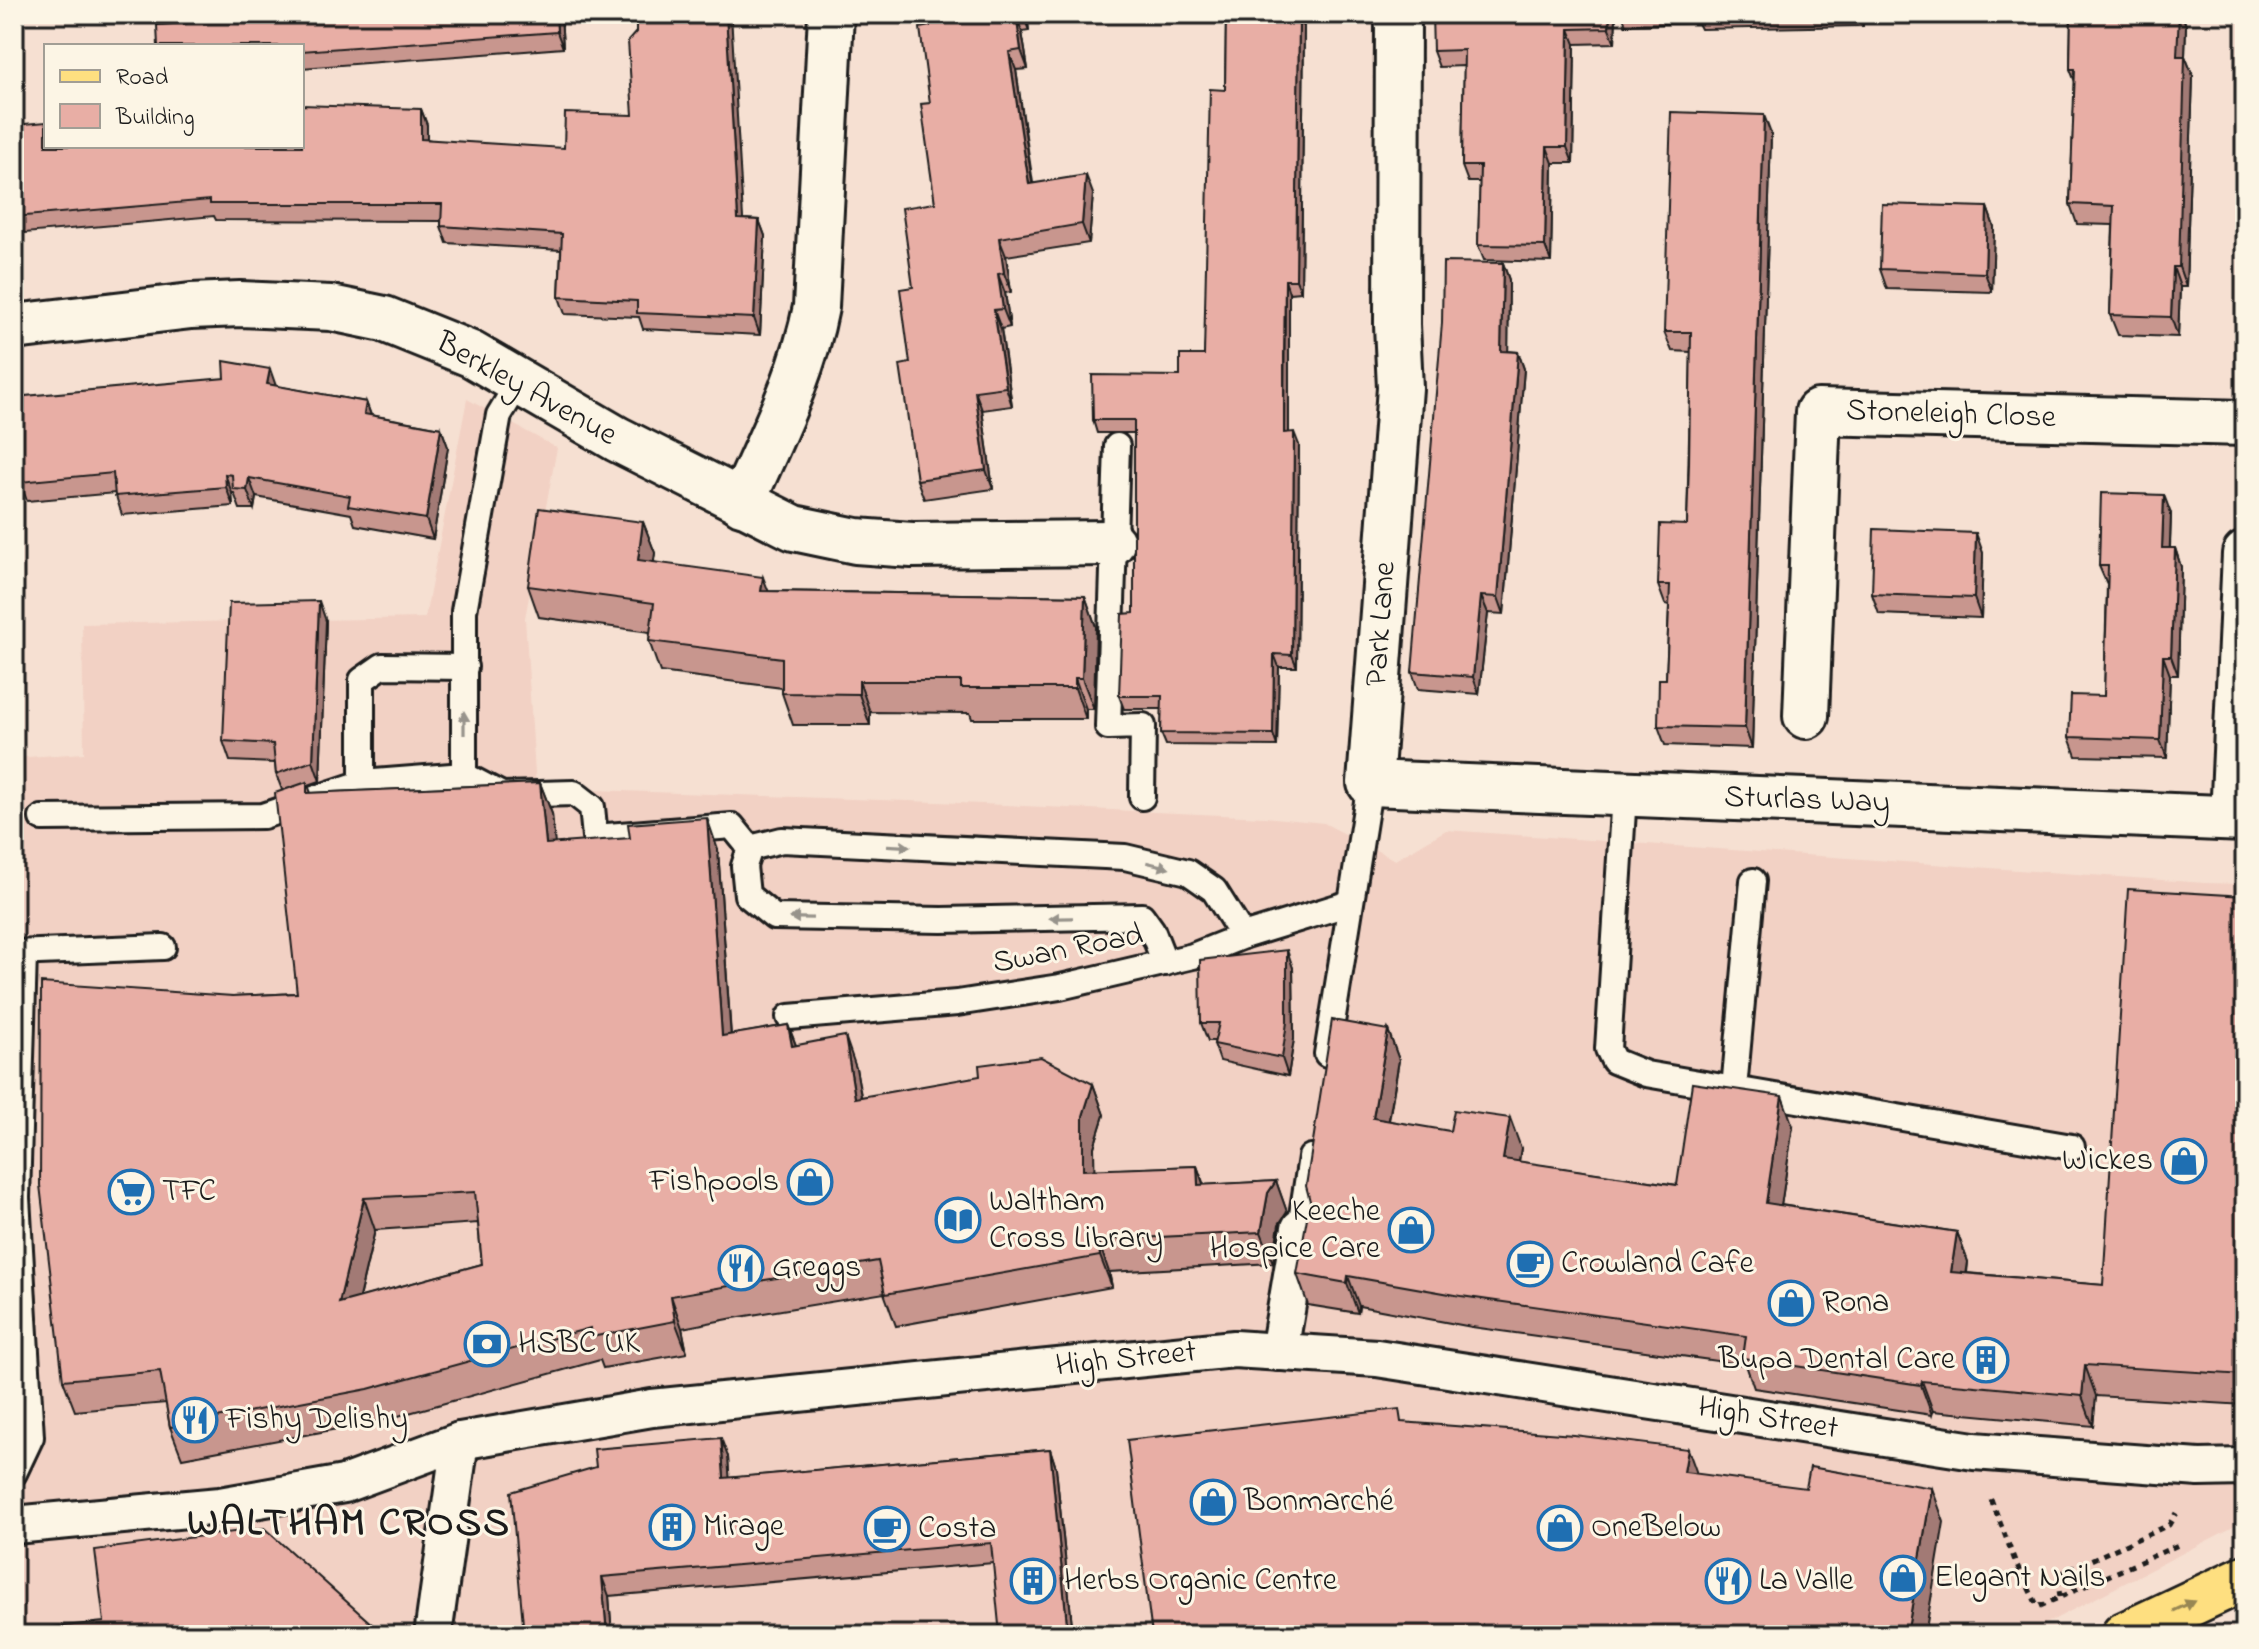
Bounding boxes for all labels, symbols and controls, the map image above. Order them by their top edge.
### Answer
legend [44,44,304,148]
text: Road [116,61,169,96]
text: Building [115,101,195,136]
street label: Berkley Avenue [426,320,626,460]
street label: Stoneleigh Close [1845,388,2057,442]
street label: Park Lane [1354,559,1410,688]
one-way arrow [458,710,470,735]
street label: Sturlas Way [1723,775,1891,827]
one-way arrow [887,840,912,853]
one-way arrow [1146,859,1171,872]
one-way arrow [788,912,813,924]
street label: Swan Road [989,912,1147,988]
one-way arrow [1048,912,1073,924]
shop icon: Wickes [2160,1137,2208,1185]
place label: Wickes [2062,1138,2153,1185]
shop icon: Fishpools [786,1158,834,1206]
place label: Fishpools [649,1159,779,1206]
supermarket icon: TFC [107,1168,155,1216]
place label: TFC [162,1169,216,1216]
place label: Waltham Cross Library [989,1179,1163,1263]
place label: Keeche Hospice Care [1210,1189,1381,1273]
library icon: Waltham Cross Library [934,1196,982,1244]
shop icon: Keeche Hospice Care [1387,1206,1435,1254]
cafe icon: Crowland Cafe [1506,1240,1554,1288]
place label: Crowland Cafe [1561,1241,1755,1288]
restaurant icon: Greggs [717,1244,765,1292]
place label: Greggs [772,1245,861,1292]
shop icon: Rona [1767,1279,1815,1327]
place label: Rona [1822,1280,1889,1327]
bank icon: HSBC UK [463,1320,511,1368]
place label: HSBC UK [518,1321,640,1368]
street label: High Street [1053,1329,1199,1391]
building icon: Bupa Dental Care [1962,1336,2010,1384]
place label: Bupa Dental Care [1717,1337,1956,1384]
street label: High Street [1695,1385,1842,1453]
restaurant icon: Fishy Delishy [171,1396,219,1444]
place label: Fishy Delishy [225,1397,408,1444]
shop icon: Bonmarché [1189,1478,1237,1526]
place label: Bonmarché [1243,1479,1394,1526]
district label: WALTHAM CROSS [187,1495,511,1554]
building icon: Mirage [648,1503,696,1551]
place label: Mirage [703,1504,785,1551]
shop icon: OneBelow [1536,1504,1584,1552]
cafe icon: Costa [863,1505,911,1553]
place label: OneBelow [1591,1505,1721,1552]
place label: Costa [918,1506,997,1553]
shop icon: Elegant Nails [1879,1554,1927,1602]
place label: Elegant Nails [1934,1555,2106,1602]
building icon: Herbs Organic Centre [1009,1557,1057,1605]
restaurant icon: La Valle [1704,1557,1752,1605]
place label: Herbs Organic Centre [1064,1558,1338,1605]
place label: La Valle [1759,1558,1854,1605]
one-way arrow [2173,1599,2196,1613]

